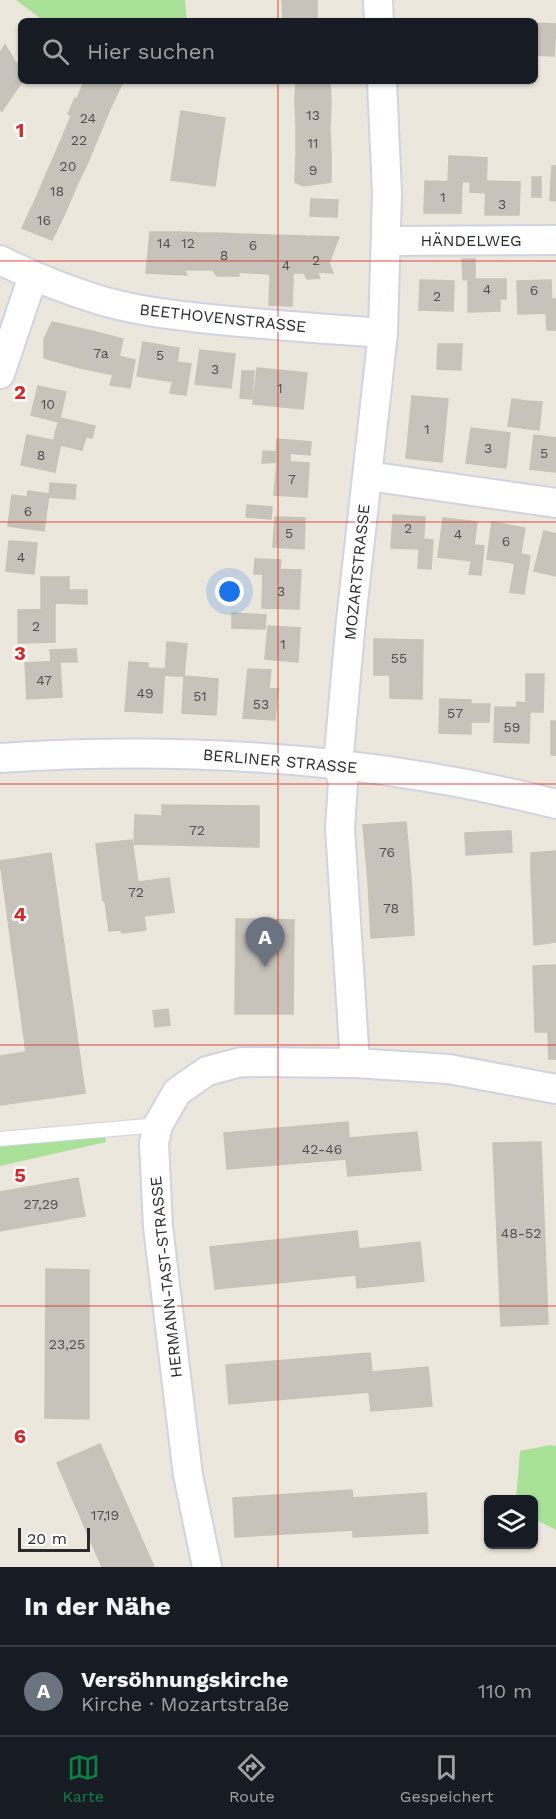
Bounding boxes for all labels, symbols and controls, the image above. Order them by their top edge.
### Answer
search box [18,18,538,84]
icon: search [39,35,72,68]
text: Hier suchen [87,39,215,64]
house number: 13 [306,107,320,123]
house number: 24 [80,110,96,126]
text: 1 [16,118,24,142]
house number: 22 [71,132,87,148]
house number: 11 [308,135,318,151]
house number: 20 [60,158,76,174]
house number: 9 [309,162,317,178]
house number: 18 [50,183,64,199]
house number: 1 [440,189,446,205]
house number: 3 [498,196,506,212]
house number: 16 [37,212,51,228]
street label: HÄNDELWEG [420,231,522,250]
house number: 14 [157,235,171,251]
house number: 12 [181,235,195,251]
house number: 6 [249,237,257,253]
house number: 8 [220,247,228,263]
house number: 2 [312,252,320,268]
house number: 4 [282,257,290,273]
house number: 4 [483,281,491,297]
house number: 6 [530,282,538,298]
house number: 2 [433,288,441,304]
street label: BEETHOVENSTRASSE [139,300,307,336]
house number: 7a [93,345,109,361]
house number: 5 [156,347,164,363]
house number: 3 [211,361,219,377]
text: 2 [14,380,26,404]
house number: 1 [277,380,283,396]
house number: 10 [41,396,55,412]
house number: 1 [424,421,430,437]
house number: 3 [484,440,492,456]
house number: 5 [540,445,548,461]
house number: 8 [37,447,45,463]
house number: 7 [288,471,296,487]
house number: 6 [24,503,32,519]
street label: MOZARTSTRASSE [340,503,374,641]
house number: 2 [404,520,412,536]
house number: 5 [285,525,293,541]
house number: 4 [454,526,462,542]
house number: 6 [502,533,510,549]
house number: 4 [17,549,25,565]
your location [215,577,244,606]
house number: 3 [277,583,285,599]
house number: 2 [32,618,40,634]
house number: 1 [280,636,286,652]
text: 3 [14,641,26,665]
house number: 55 [391,650,407,666]
house number: 47 [36,672,52,688]
house number: 49 [136,685,154,701]
house number: 51 [193,688,207,704]
house number: 53 [253,696,269,712]
house number: 57 [447,705,463,721]
house number: 59 [504,719,520,735]
street label: BERLINER STRASSE [202,745,358,777]
house number: 72 [189,822,205,838]
house number: 76 [379,844,395,860]
house number: 72 [128,884,144,900]
house number: 78 [383,900,399,916]
text: 4 [14,902,27,926]
pin: A [246,918,284,967]
house number: 42-46 [302,1141,342,1157]
text: 5 [14,1163,26,1187]
street label: HERMANN-TAST-STRASSE [146,1175,186,1379]
house number: 27,29 [24,1196,58,1212]
house number: 48-52 [501,1225,541,1241]
house number: 23,25 [49,1336,85,1352]
text: 6 [14,1424,26,1448]
map controls [484,1495,538,1549]
button: layers [484,1495,538,1549]
house number: 17,19 [91,1507,119,1523]
scale bar [18,1525,90,1552]
text: 20 m [27,1529,67,1548]
text: In der Nähe [24,1591,171,1621]
text: Versöhnungskirche [81,1667,288,1692]
text: A [37,1679,50,1703]
text: 110 m [478,1679,532,1703]
text: Kirche · Mozartstraße [81,1692,289,1716]
tab: Karte [63,1751,104,1806]
tab: Route [229,1751,275,1806]
tab: Gespeichert [400,1751,493,1806]

